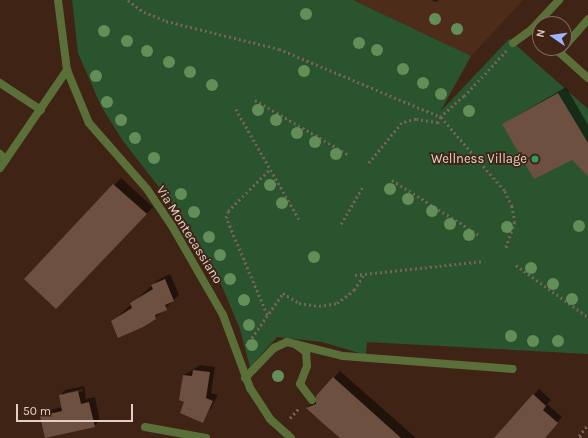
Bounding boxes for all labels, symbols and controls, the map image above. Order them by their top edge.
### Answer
north arrow [532,16,572,56]
text: N [534,28,548,39]
place label: Wellness Village [431,151,527,167]
marker: Wellness Village [530,154,540,164]
street label: Via Montecassiano [153,183,225,287]
scale bar [18,396,135,422]
text: 50 m [23,404,51,418]

